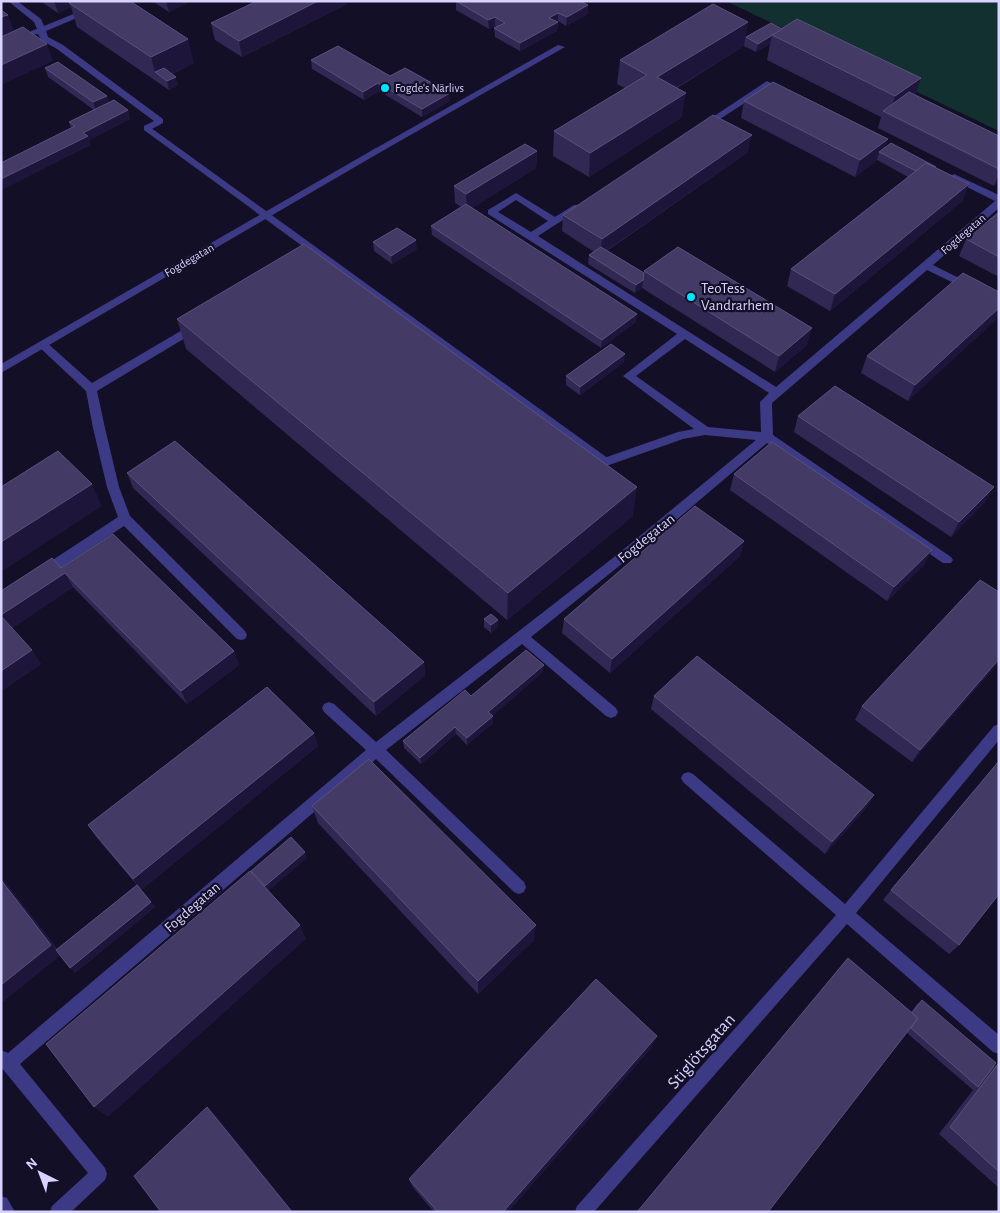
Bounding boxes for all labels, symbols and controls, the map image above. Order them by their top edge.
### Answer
marker: Fogde's Närlivs [379,82,391,94]
place label: Fogde's Närlivs [395,82,464,94]
street label: Fogdegatan [938,211,988,257]
street label: Fogdegatan [162,241,216,279]
place label: TeoTess Vandrarhem [701,281,774,313]
marker: TeoTess Vandrarhem [685,291,697,303]
street label: Fogdegatan [615,511,678,566]
street label: Fogdegatan [162,879,223,936]
street label: Stiglötsgatan [664,1011,739,1093]
north arrow [15,1148,65,1198]
text: N [24,1156,40,1173]

